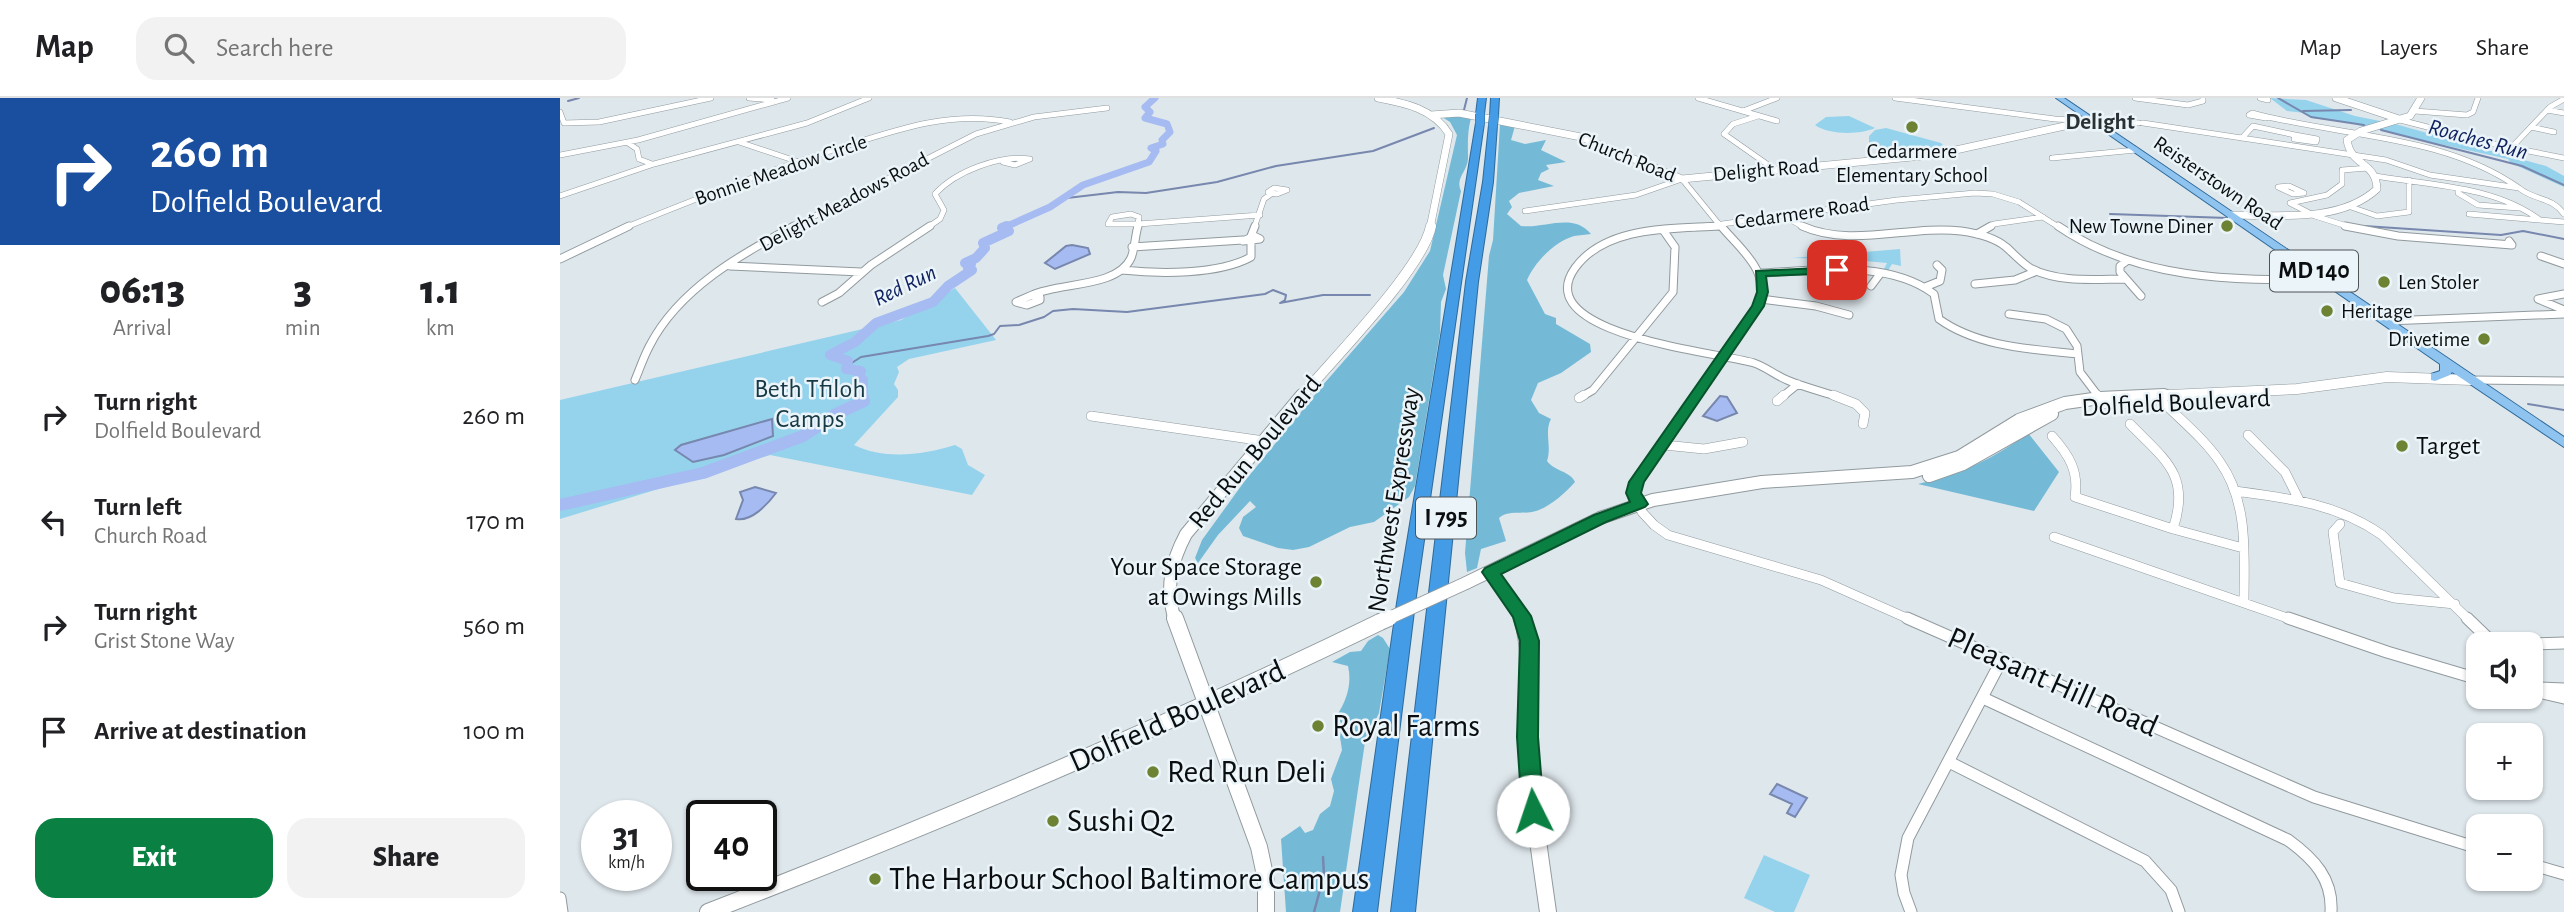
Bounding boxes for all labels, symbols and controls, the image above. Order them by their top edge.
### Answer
search box [136,17,626,80]
icon: search [160,29,198,67]
text: Map [35,31,94,64]
text: Search here [216,35,334,61]
text: Map [2299,36,2341,60]
text: Layers [2379,36,2438,60]
text: Share [2476,36,2529,60]
district label: Delight [2065,111,2135,134]
water label: Roaches Run [2426,116,2530,164]
marker: Cedarmere Elementary School [1904,119,1920,135]
icon: right [35,126,126,217]
text: 260 m [150,128,269,177]
street label: Church Road [1575,128,1679,186]
street label: Bonnie Meadow Circle [692,131,870,209]
street label: Reisterstown Road [2150,132,2286,234]
place label: Cedarmere Elementary School [1836,141,1988,186]
street label: Delight Meadows Road [756,148,932,255]
street label: Delight Road [1712,155,1820,185]
text: Dolfield Boulevard [150,186,382,218]
street label: Cedarmere Road [1733,193,1871,233]
place label: New Towne Diner [2069,216,2213,237]
marker: New Towne Diner [2219,218,2235,234]
pin [1807,240,1867,300]
icon: arrive [1818,251,1856,289]
road number: MD 140 [2270,251,2358,292]
water label: Red Run [870,261,940,311]
text: 06:13 [99,269,185,311]
text: 3 [293,269,312,311]
text: 1.1 [420,269,461,311]
place label: Len Stoler [2398,272,2479,293]
marker: Len Stoler [2376,274,2392,290]
place label: Heritage [2341,301,2413,322]
marker: Heritage [2319,303,2335,319]
text: Arrival [113,317,172,340]
text: min [285,317,321,340]
text: km [426,317,455,340]
place label: Drivetime [2388,329,2470,350]
marker: Drivetime [2476,331,2492,347]
street label: Red Run Boulevard [1184,371,1326,533]
park label: Beth Tfiloh Camps [754,376,866,432]
street label: Dolfield Boulevard [2081,385,2271,421]
street label: Northwest Expressway [1363,386,1425,614]
text: Turn right [94,389,197,415]
icon: right [35,398,73,436]
text: 260 m [462,403,525,429]
text: Dolfield Boulevard [94,420,261,443]
place label: Target [2416,433,2480,459]
marker: Target [2394,438,2410,454]
text: Turn left [94,494,182,520]
road number: I 795 [1416,498,1476,538]
icon: left [35,503,73,541]
text: 170 m [466,508,525,534]
text: Church Road [94,525,207,548]
place label: Your Space Storage at Owings Mills [1110,554,1302,610]
marker: Your Space Storage at Owings Mills [1308,574,1324,590]
text: Turn right [94,599,197,625]
icon: right [35,608,73,646]
text: 560 m [463,613,525,639]
street label: Pleasant Hill Road [1943,621,2163,743]
text: Grist Stone Way [94,630,235,653]
map controls [2466,632,2543,891]
button: sound [2466,632,2543,709]
street label: Dolfield Boulevard [1064,654,1290,778]
place label: Royal Farms [1332,710,1480,742]
icon: arrive [35,713,73,751]
text: Arrive at destination [94,718,307,744]
text: 100 m [464,718,525,744]
marker: Royal Farms [1310,718,1326,734]
button: + [2466,723,2543,800]
place label: Red Run Deli [1167,756,1326,788]
marker: Red Run Deli [1145,764,1161,780]
position arrow [1496,774,1570,848]
speed limit sign: 40 [686,800,777,891]
place label: Sushi Q2 [1067,805,1175,837]
marker: Sushi Q2 [1045,813,1061,829]
button: − [2466,814,2543,891]
button: Exit [35,818,273,898]
button: Share [287,818,525,898]
text: 31 [613,819,640,854]
text: km/h [608,854,645,872]
place label: The Harbour School Baltimore Campus [889,863,1369,895]
marker: The Harbour School Baltimore Campus [867,871,883,887]

